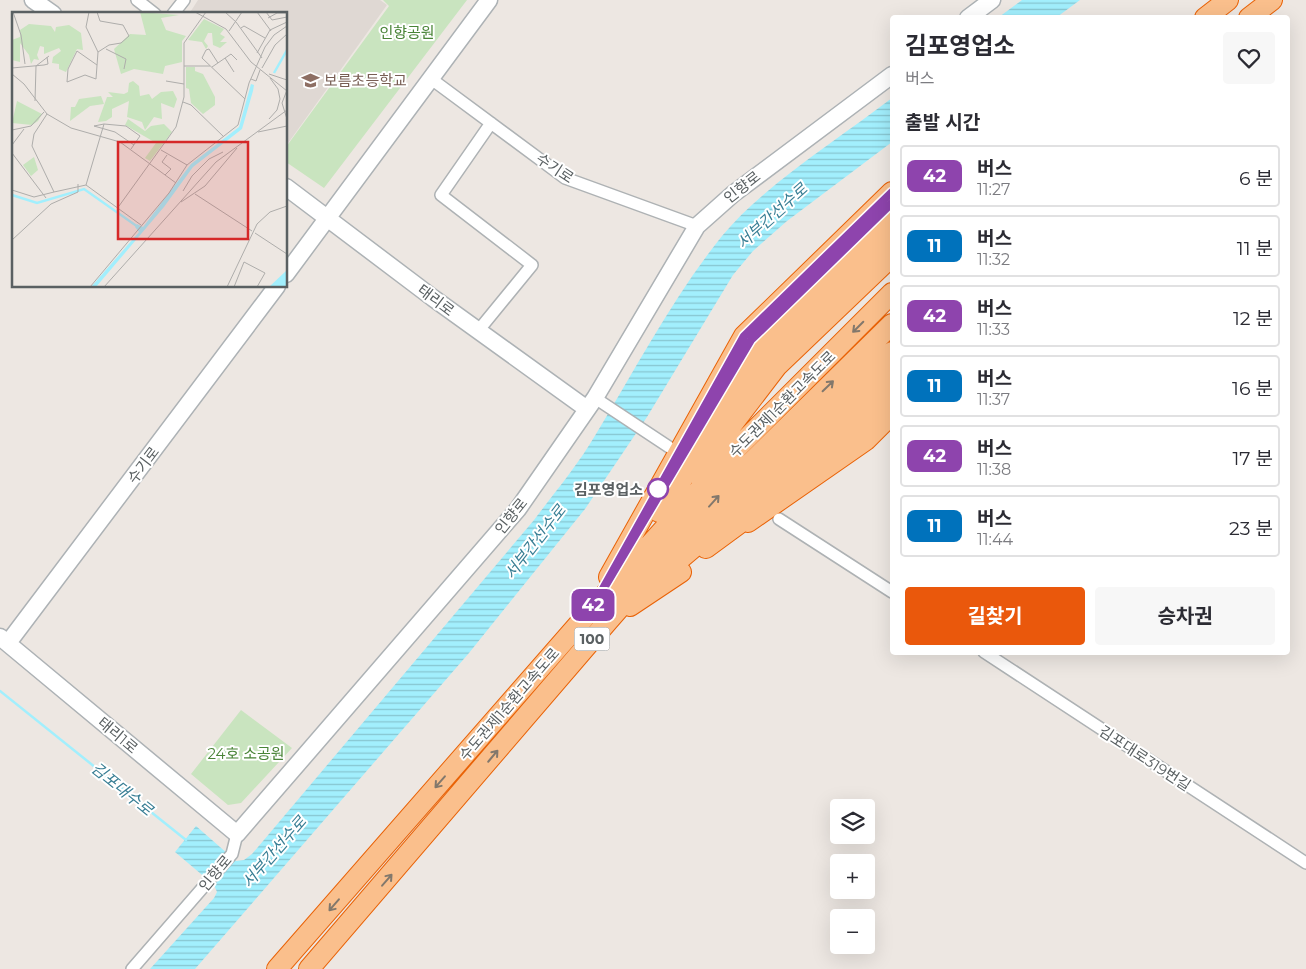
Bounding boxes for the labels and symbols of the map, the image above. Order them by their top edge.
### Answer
inset map [12,12,288,288]
park label: 인향공원 [379,23,435,42]
school or university icon: 보름초등학교 [300,70,320,90]
place label: 보름초등학교 [324,71,407,90]
street label: 수기로 [532,149,578,187]
street label: 인향로 [720,167,764,207]
water label: 서부간선수로 [733,179,812,253]
street label: 태리로 [414,280,458,320]
one-way arrow [852,321,864,334]
street label: 수도권제1순환고속도로 [725,347,839,461]
one-way arrow [822,380,835,392]
street label: 수기로 [123,443,163,487]
marker: 김포영업소 [647,478,669,500]
place label: 김포영업소 [574,480,643,499]
street label: 인향로 [491,494,531,538]
one-way arrow [708,495,719,508]
water label: 서부간선수로 [500,500,570,583]
line badge: 42 [570,589,616,621]
road number: 100 [574,628,610,650]
street label: 수도권제1순환고속도로 [455,644,563,764]
street label: 태리1로 [94,713,142,757]
street label: 김포대로319번길 [1095,721,1195,795]
park label: 24호 소공원 [207,744,285,763]
one-way arrow [487,750,498,763]
water label: 김포대수로 [87,758,158,820]
one-way arrow [435,775,446,788]
water label: 서부간선수로 [238,811,311,892]
street label: 인향로 [194,851,236,895]
one-way arrow [381,873,393,886]
one-way arrow [328,898,339,911]

